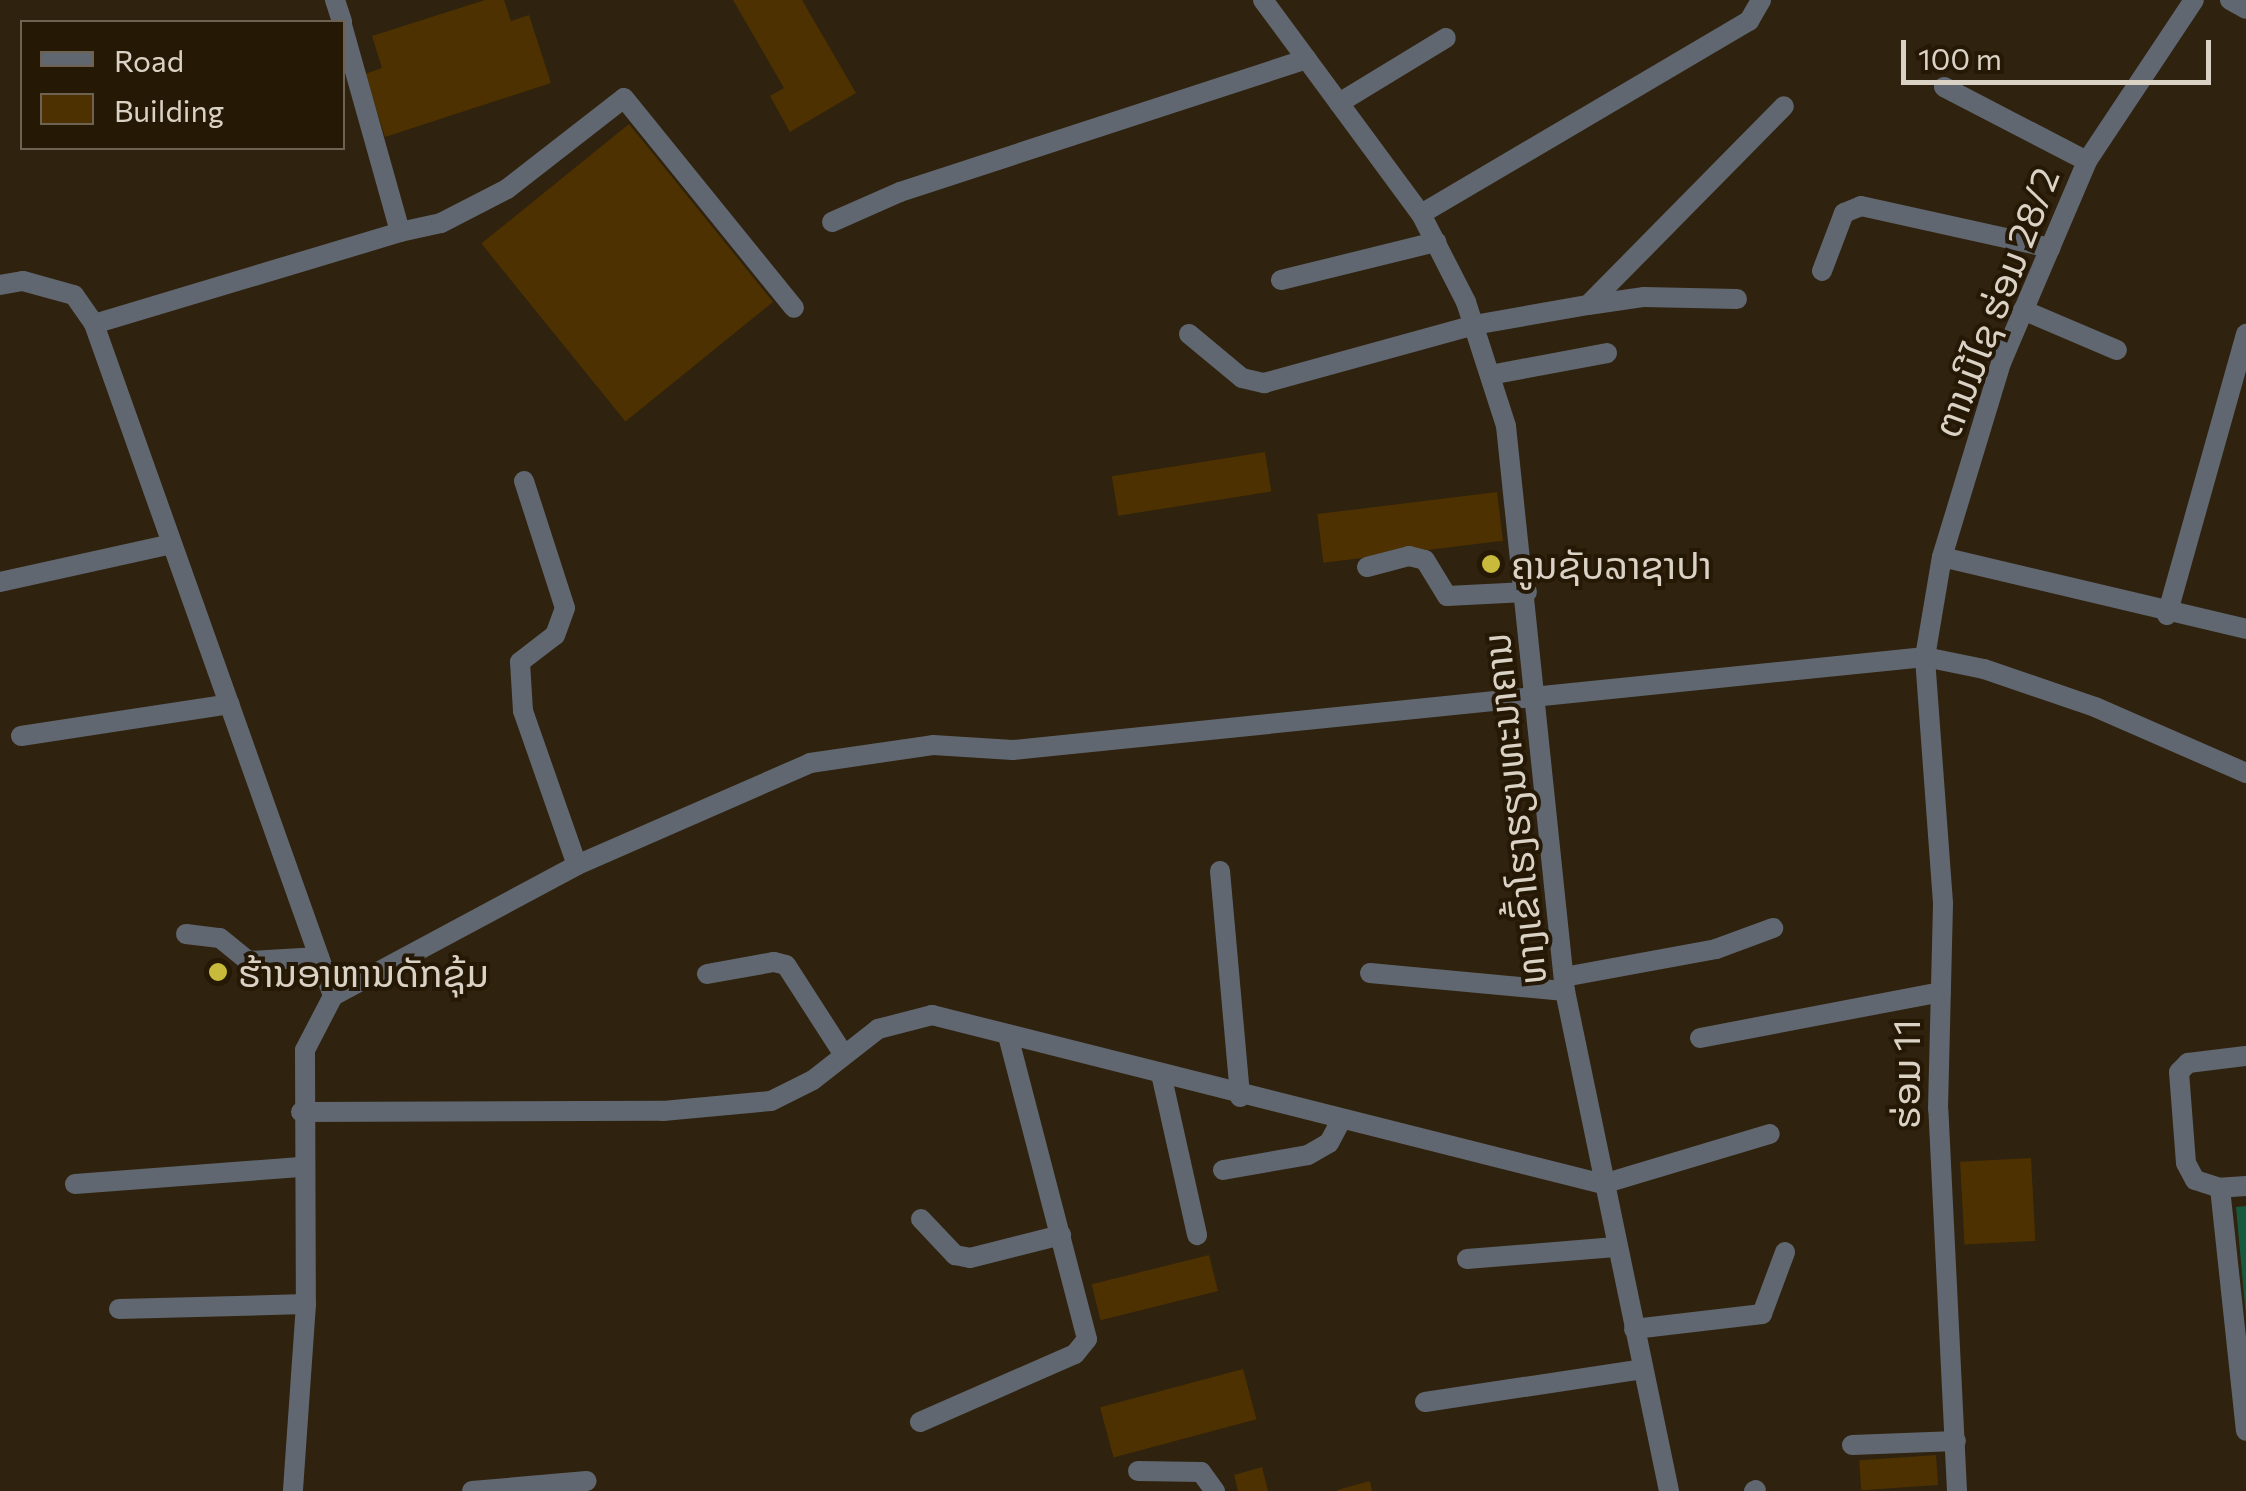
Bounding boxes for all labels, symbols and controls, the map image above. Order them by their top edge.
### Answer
legend [20,20,345,150]
scale bar [1906,20,2216,82]
text: 100 m [1918,39,2002,76]
text: Road [114,41,184,78]
text: Building [114,91,224,128]
street label: ຕານມີໄຊ ຮ່ອມ 28/2 [1923,161,2067,443]
place label: ຄູນຊັບລາຊາປາ [1511,541,1712,587]
marker: ຄູນຊັບລາຊາປາ [1480,553,1502,575]
street label: ທາງເຂົ້າໂຮງຮຽນທະນາຄານ [1472,631,1554,987]
place label: ຮ້ານອາຫານດັກຊຸ້ມ [238,949,489,995]
marker: ຮ້ານອາຫານດັກຊຸ້ມ [207,961,229,983]
street label: ຮ່ອມ 11 [1882,1019,1928,1129]

